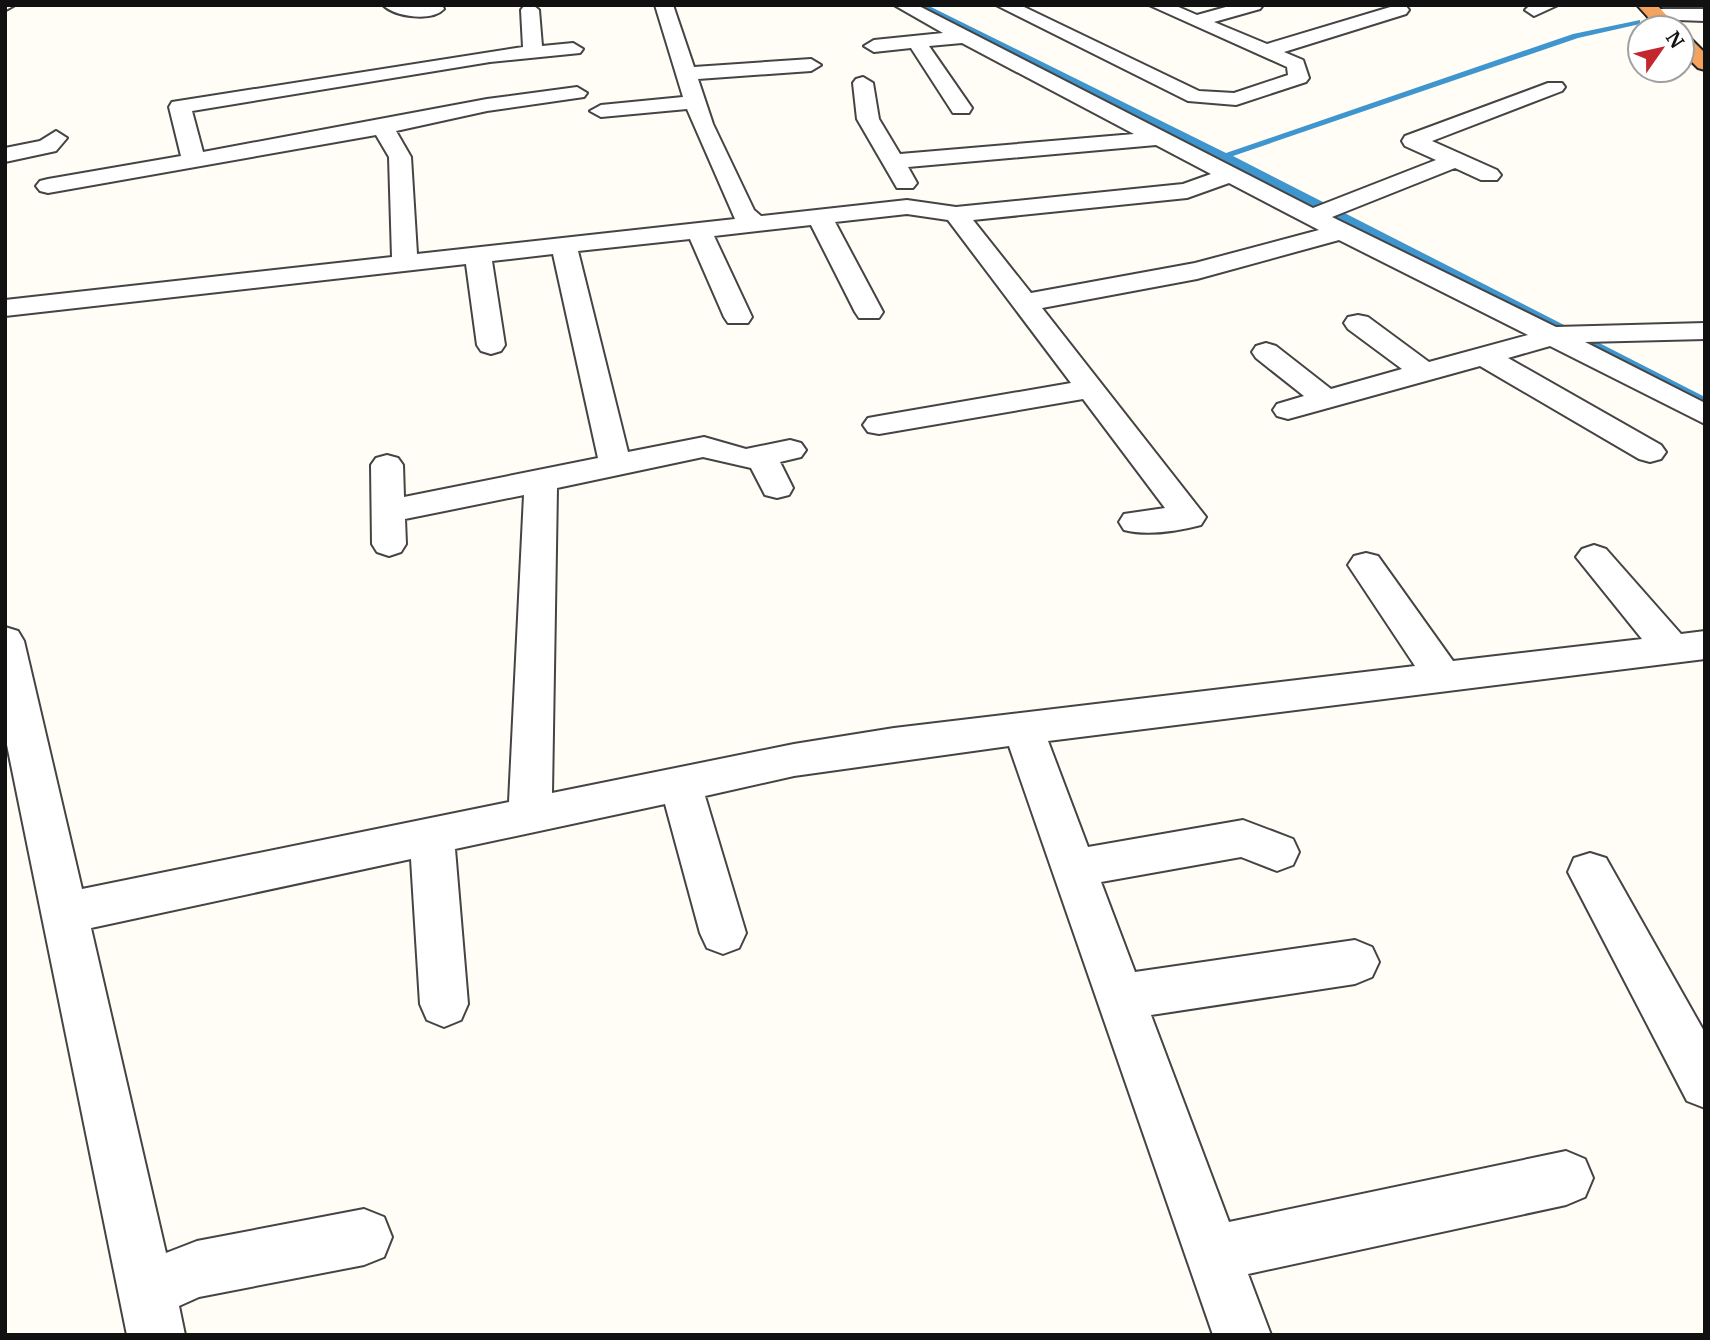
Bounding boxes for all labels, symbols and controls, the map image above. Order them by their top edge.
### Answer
north arrow [1626,14,1696,84]
text: N [1661,27,1689,52]

